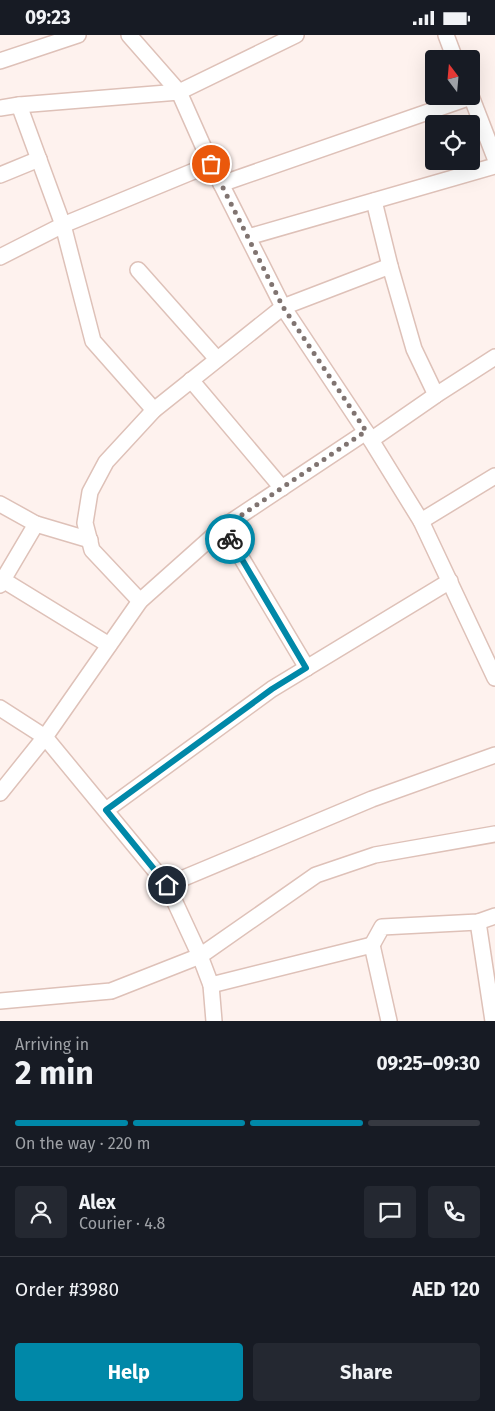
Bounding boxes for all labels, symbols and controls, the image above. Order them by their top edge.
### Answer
text: 09:23 [25,6,71,29]
north arrow [425,50,480,105]
map controls [425,50,480,170]
button: locate [425,115,480,170]
pin [190,143,232,185]
icon: bag [197,150,225,178]
courier [205,514,255,564]
icon: bike [216,525,244,553]
pin [146,864,188,906]
icon: home [153,871,181,899]
text: Arriving in [15,1035,89,1054]
text: 09:25–09:30 [377,1052,480,1075]
text: 2 min [15,1054,94,1092]
text: On the way · 220 m [15,1134,150,1153]
button: person [15,1186,67,1238]
button: chat [364,1186,416,1238]
button: phone [428,1186,480,1238]
text: Alex [79,1191,116,1214]
text: Courier · 4.8 [79,1214,165,1233]
text: Order #3980 [15,1278,119,1301]
text: AED 120 [412,1278,480,1301]
button: Help [15,1343,243,1401]
button: Share [253,1343,480,1401]

